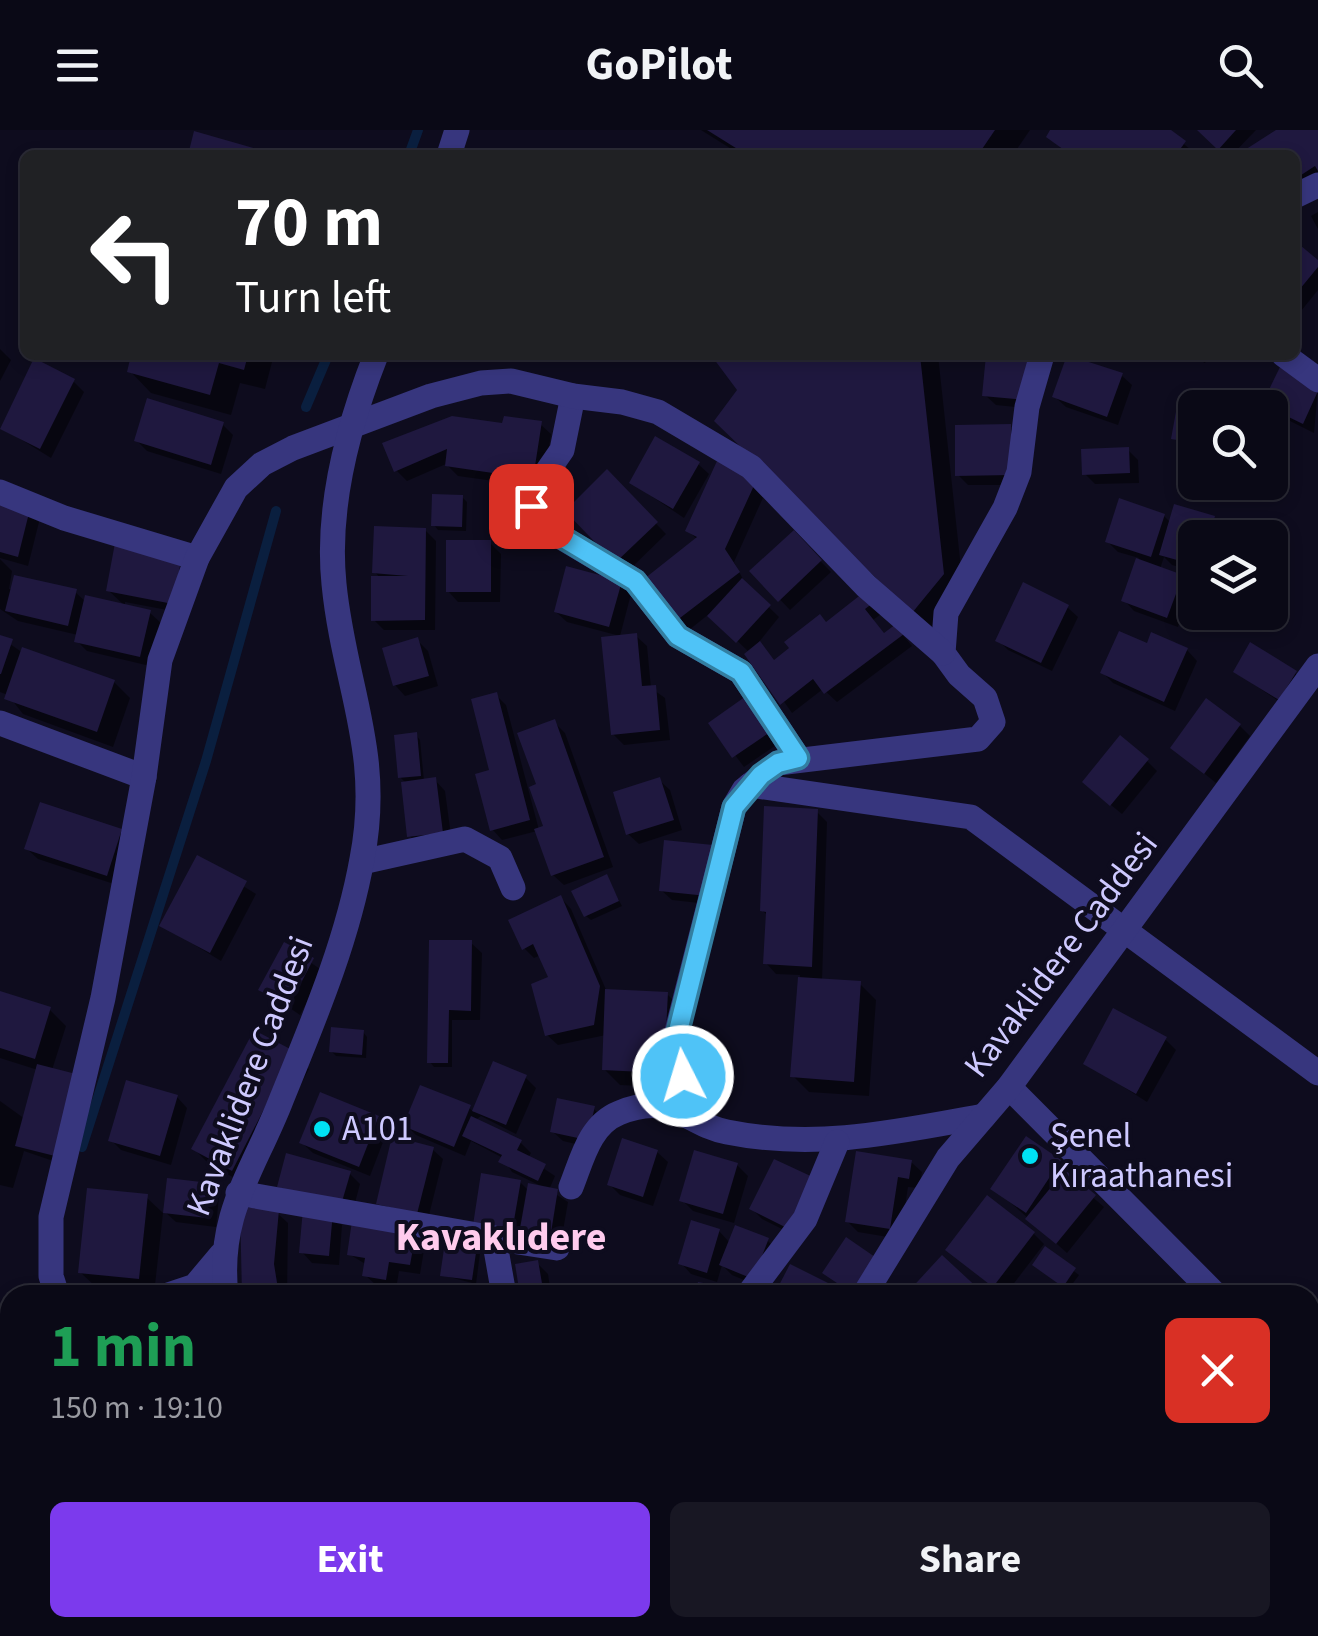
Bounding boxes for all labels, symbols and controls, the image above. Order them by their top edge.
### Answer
text: GoPilot [586,33,732,97]
icon: menu [50,38,105,93]
icon: search [1213,38,1268,93]
text: 70 m [235,173,383,273]
icon: left [70,190,200,320]
text: Turn left [235,266,391,330]
map controls [1178,390,1288,630]
button: search [1178,390,1288,500]
pin [489,464,574,549]
icon: arrive [504,479,559,534]
button: layers [1178,520,1288,630]
street label: Kavaklidere Caddesi [952,822,1170,1088]
street label: Kavaklidere Caddesi [174,929,326,1223]
position arrow [631,1024,735,1128]
place label: A101 [342,1104,413,1154]
place label: Şenel Kıraathanesi [1050,1111,1233,1201]
marker: A101 [311,1118,333,1140]
marker: Şenel Kıraathanesi [1019,1145,1041,1167]
district label: Kavaklıdere [395,1209,607,1266]
text: 1 min [50,1305,196,1390]
button: close [1165,1318,1270,1423]
text: 150 m · 19:10 [50,1385,223,1431]
button: Exit [50,1502,650,1617]
button: Share [670,1502,1270,1617]

